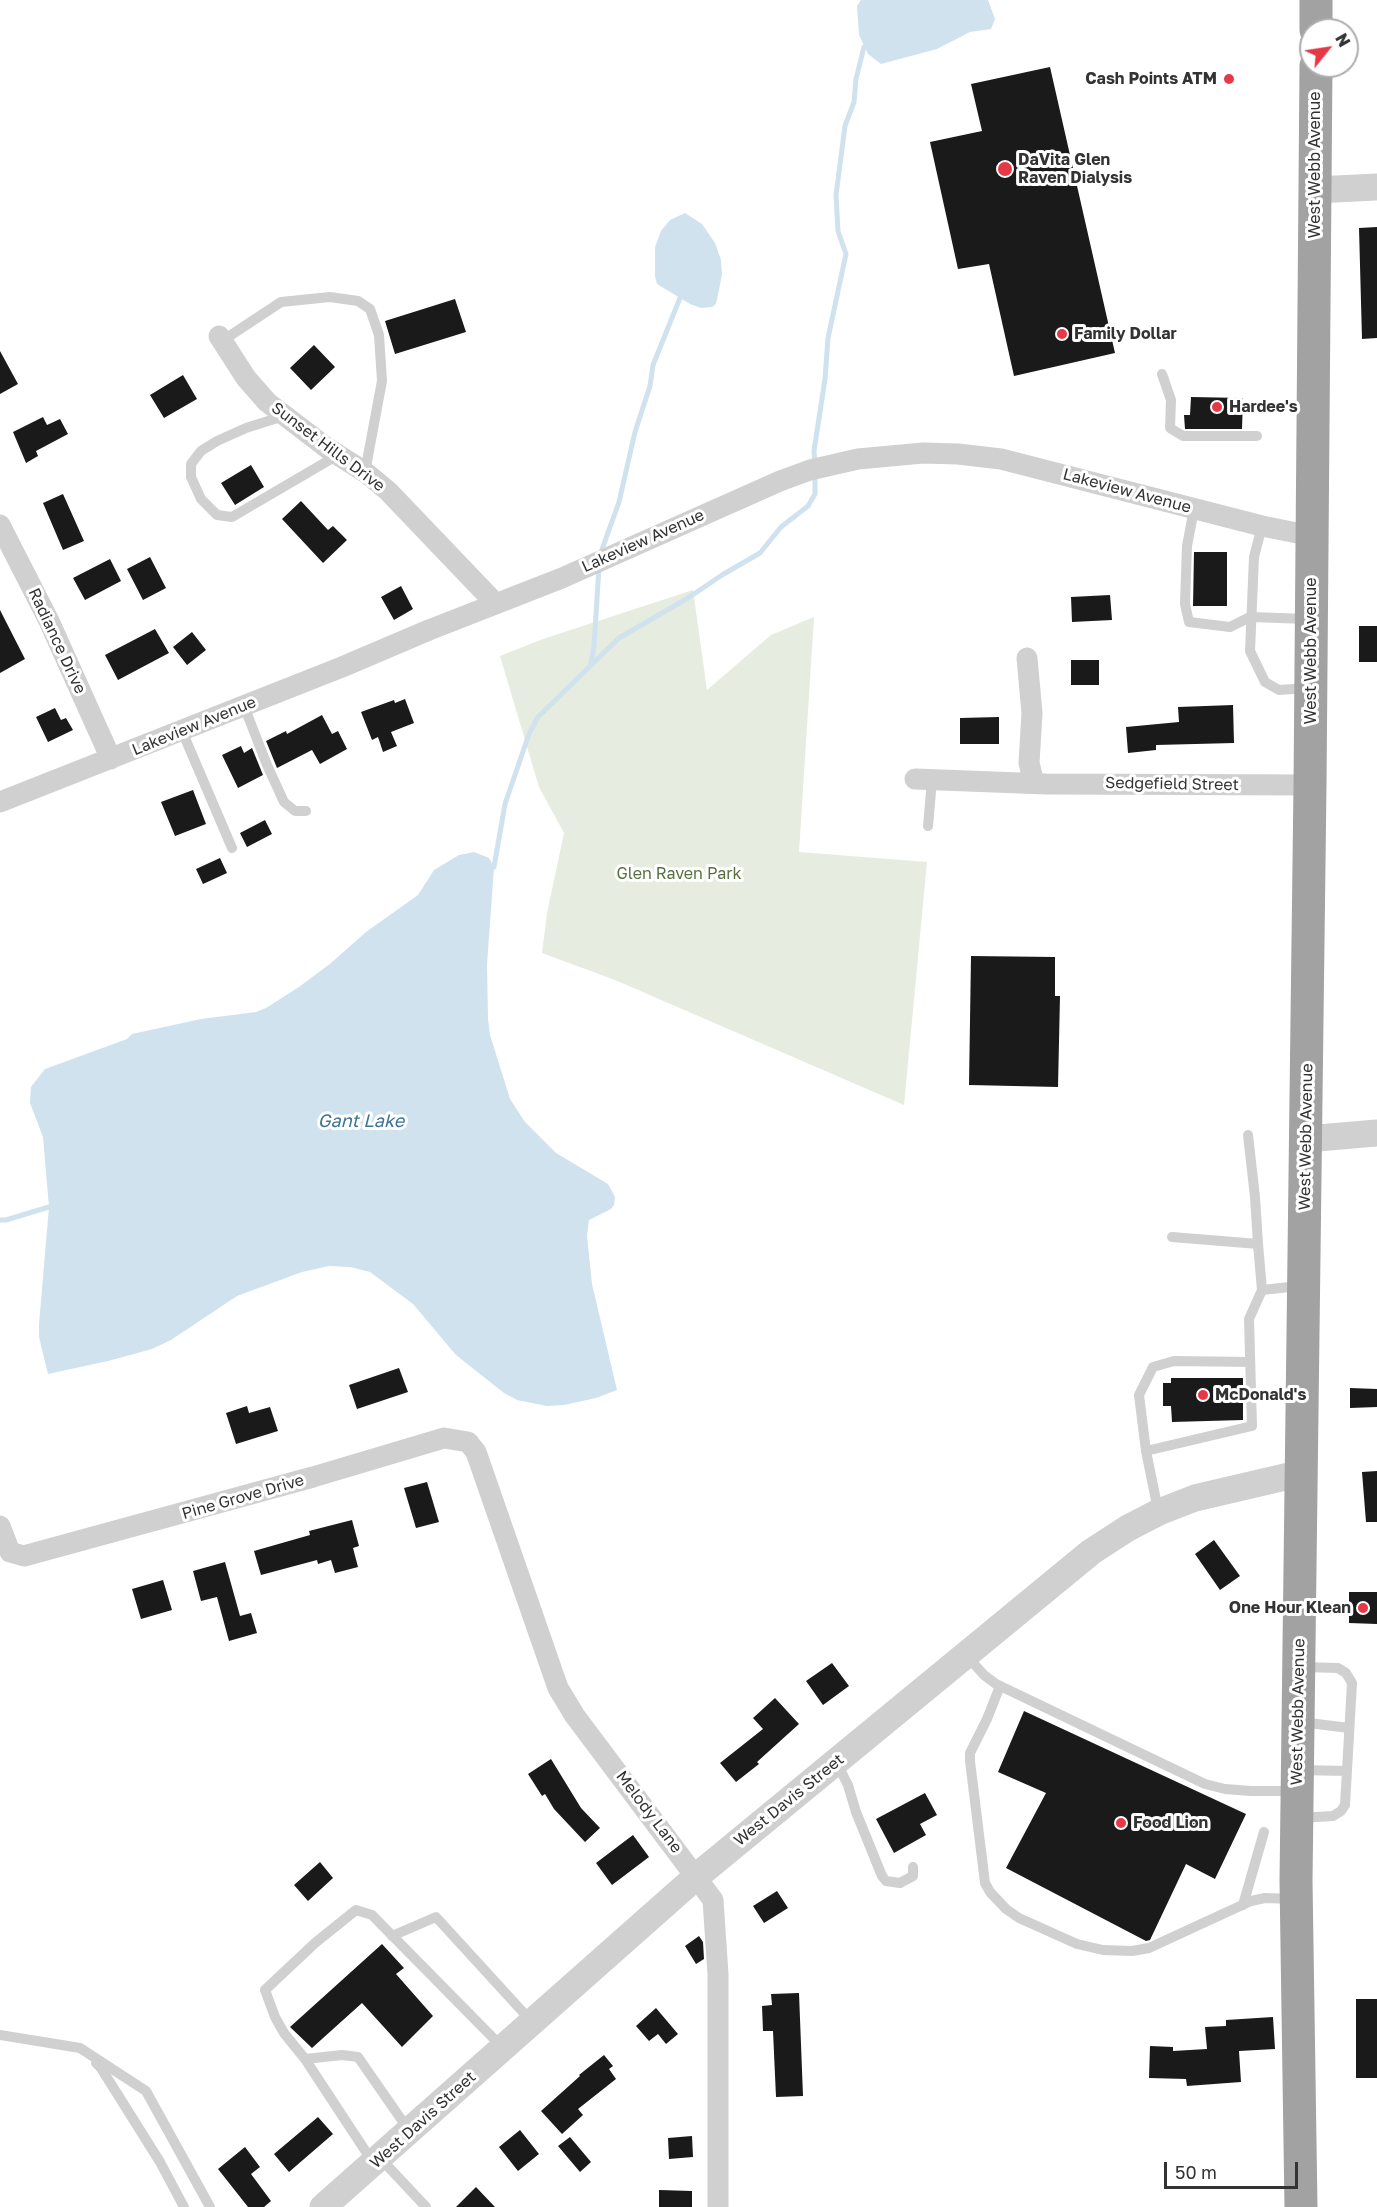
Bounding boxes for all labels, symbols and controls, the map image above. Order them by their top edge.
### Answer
north arrow [1299,18,1359,78]
text: N [1331,30,1355,50]
place label: Cash Points ATM [1085,69,1217,89]
marker: Cash Points ATM [1222,72,1236,86]
street label: West Webb Avenue [1305,91,1325,239]
place label: DaVita Glen Raven Dialysis [1018,150,1132,188]
marker: DaVita Glen Raven Dialysis [996,160,1014,178]
place label: Family Dollar [1074,324,1177,344]
marker: Family Dollar [1055,327,1069,341]
place label: Hardee's [1229,397,1298,417]
street label: Sunset Hills Drive [268,398,388,496]
marker: Hardee's [1210,400,1224,414]
street label: Lakeview Avenue [1061,465,1193,517]
street label: Lakeview Avenue [579,505,707,577]
street label: West Webb Avenue [1301,577,1321,725]
street label: Radiance Drive [24,585,90,697]
street label: Lakeview Avenue [129,692,259,760]
street label: Sedgefield Street [1105,773,1239,795]
park label: Glen Raven Park [616,864,742,884]
street label: West Webb Avenue [1295,1063,1317,1211]
water label: Gant Lake [318,1110,404,1132]
place label: McDonald's [1215,1385,1306,1405]
marker: McDonald's [1196,1388,1210,1402]
street label: Pine Grove Drive [180,1470,306,1524]
place label: One Hour Klean [1229,1598,1351,1618]
marker: One Hour Klean [1356,1601,1370,1615]
street label: West Webb Avenue [1287,1638,1309,1786]
street label: West Davis Street [730,1750,848,1850]
street label: Melody Lane [612,1767,686,1857]
place label: Food Lion [1133,1813,1208,1833]
marker: Food Lion [1114,1816,1128,1830]
street label: West Davis Street [366,2067,480,2173]
scale bar [1167,2150,1300,2188]
text: 50 m [1175,2161,1217,2183]

